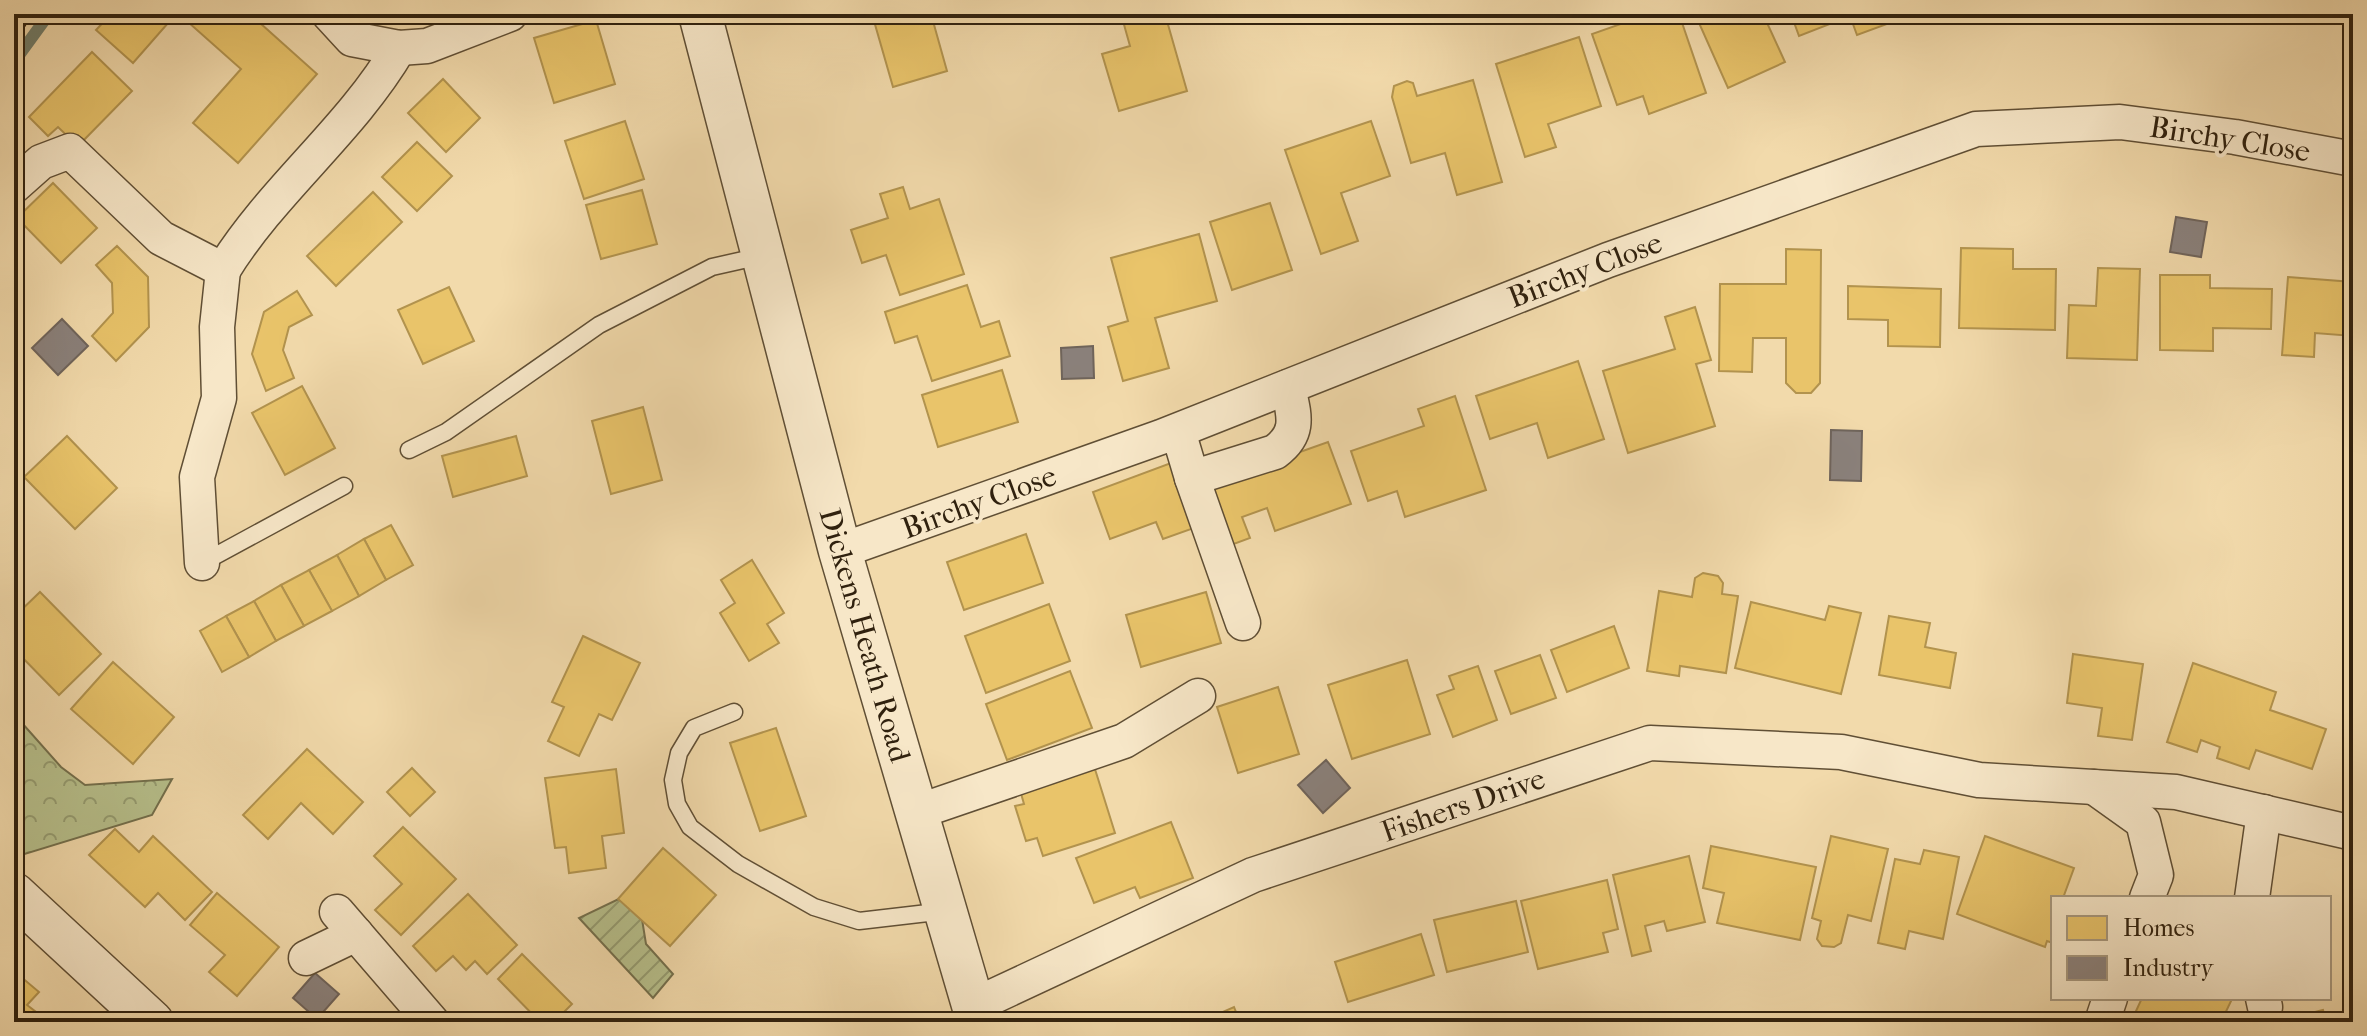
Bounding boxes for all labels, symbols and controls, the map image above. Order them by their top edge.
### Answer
street label: Birchy Close [2147,110,2313,169]
street label: Birchy Close [1503,225,1667,316]
street label: Birchy Close [897,458,1061,547]
street label: Dickens Heath Road [812,504,918,767]
street label: Fishers Drive [1377,761,1550,850]
legend [2051,896,2331,1000]
text: Homes [2123,914,2194,942]
text: Industry [2123,954,2214,982]

